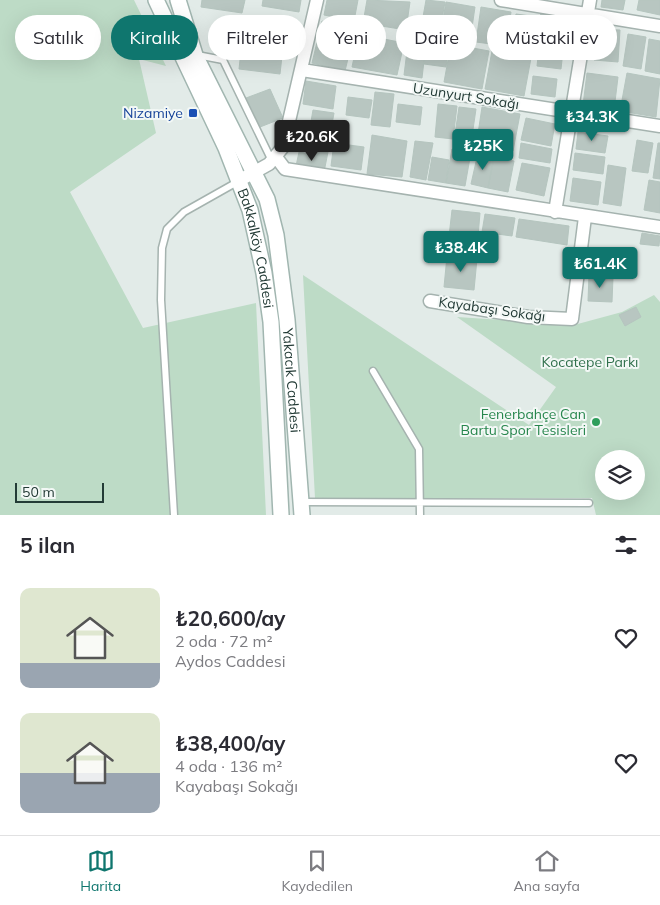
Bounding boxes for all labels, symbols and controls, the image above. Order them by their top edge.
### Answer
chip: Satılık [15,15,101,60]
chip: Kiralık [111,15,198,60]
chip: Filtreler [208,15,306,60]
chip: Yeni [316,15,386,60]
chip: Daire [396,15,477,60]
chip: Müstakil ev [487,15,617,60]
street label: Uzunyurt Sokağı [412,79,520,113]
pin: ₺34.3K [551,100,633,142]
place label: Nizamiye [123,104,183,122]
text: ₺34.3K [565,106,619,126]
marker: Nizamiye [187,107,199,119]
pin: ₺20.6K [271,120,353,162]
text: ₺20.6K [285,126,339,146]
pin: ₺25K [453,128,513,171]
text: ₺25K [463,135,503,155]
street label: Bakkalköy Caddesi [233,186,278,309]
pin: ₺38.4K [420,230,502,273]
text: ₺38.4K [434,237,488,257]
pin: ₺61.4K [559,246,641,289]
text: ₺61.4K [573,253,627,273]
street label: Kayabaşı Sokağı [437,293,547,325]
street label: Yakacık Caddesi [279,326,305,433]
park label: Kocatepe Parkı [542,353,638,371]
place label: Fenerbahçe Can Bartu Spor Tesisleri [461,405,586,439]
marker: Fenerbahçe Can Bartu Spor Tesisleri [590,416,602,428]
map controls [595,450,645,500]
button: layers [595,450,645,500]
scale bar [15,480,104,503]
text: 50 m [22,483,55,501]
icon: filters [612,531,640,559]
text: 5 ilan [20,532,75,558]
text: ₺20,600/ay [175,605,286,631]
icon: home [60,608,120,668]
icon: heart [612,624,640,652]
text: 2 oda · 72 m² [175,631,273,651]
text: Aydos Caddesi [175,651,286,671]
text: ₺38,400/ay [175,730,286,756]
icon: home [60,733,120,793]
icon: heart [612,749,640,777]
text: 4 oda · 136 m² [175,756,282,776]
text: Kayabaşı Sokağı [175,776,298,796]
tab: Harita [80,847,121,895]
tab: Kaydedilen [281,847,353,895]
tab: Ana sayfa [513,847,580,895]

